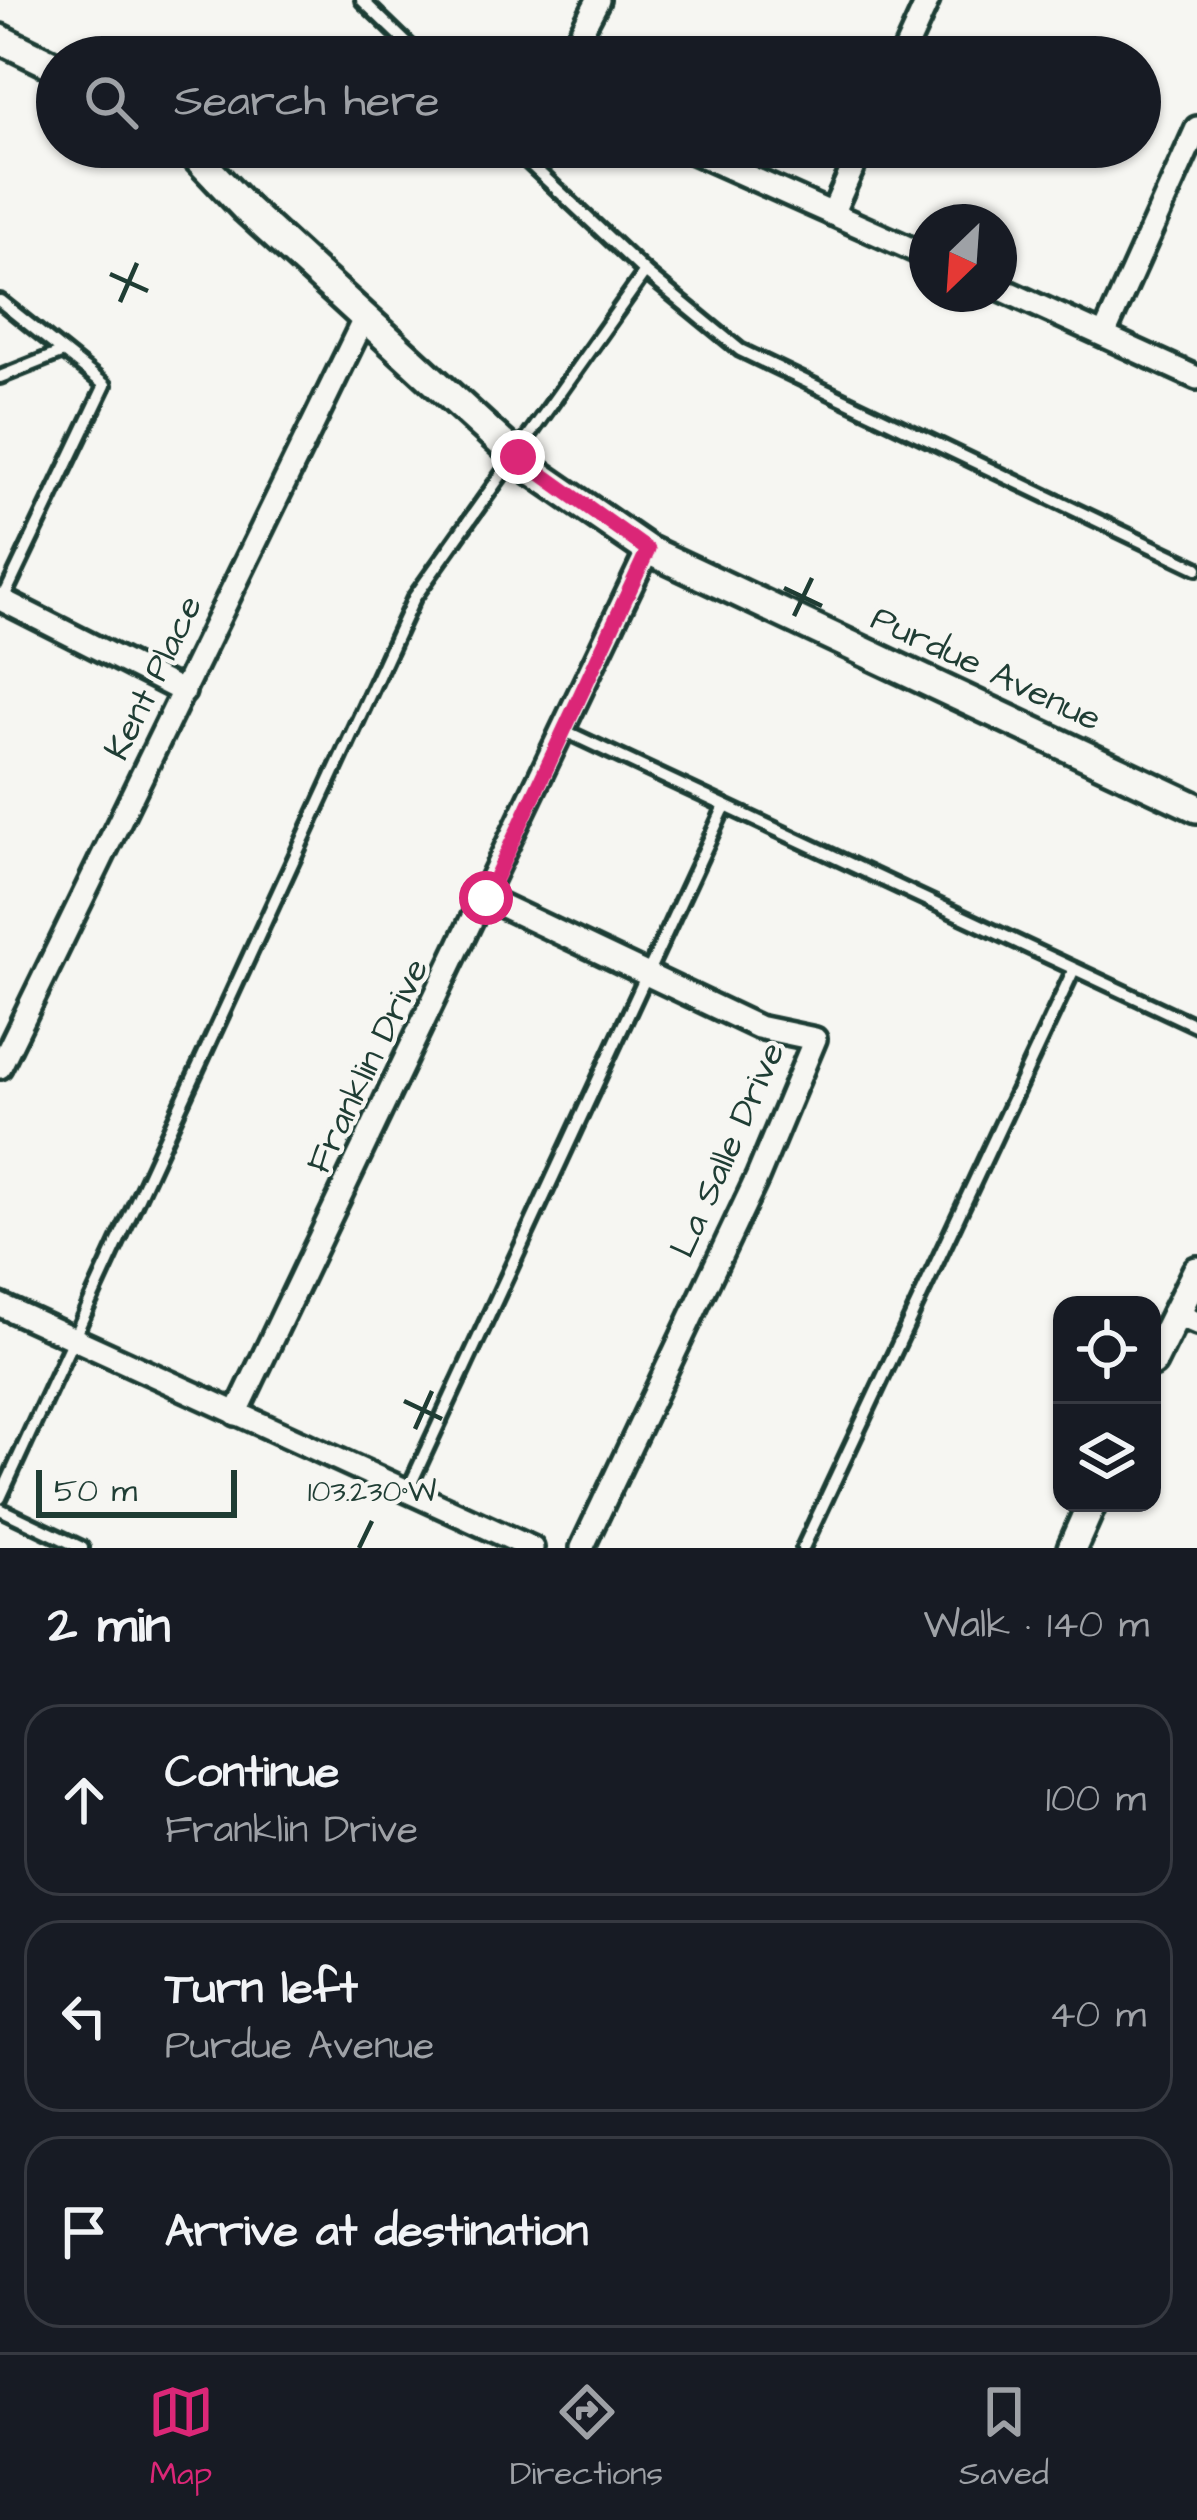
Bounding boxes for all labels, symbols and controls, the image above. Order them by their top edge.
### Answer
search box [36,36,1161,168]
icon: search [78,69,144,135]
text: Search here [174,71,440,133]
north arrow [909,204,1017,312]
route end [491,430,545,484]
street label: Kent Place [92,587,216,769]
street label: Purdue Avenue [863,593,1109,745]
route start [459,871,513,925]
street label: Franklin Drive [294,950,442,1182]
street label: La Salle Drive [658,1034,798,1266]
map controls [1053,1296,1161,1512]
button: locate [1053,1296,1161,1404]
button: layers [1053,1404,1161,1512]
scale bar [36,1464,237,1517]
text: 50 m [54,1468,137,1514]
text: 103.230°W [308,1471,436,1513]
text: 2 min [48,1591,171,1662]
text: Walk · 140 m [924,1599,1149,1653]
text: Continue [165,1742,339,1804]
icon: ahead [51,1767,117,1833]
text: 100 m [1046,1773,1146,1827]
text: Franklin Drive [165,1804,418,1858]
text: Turn left [165,1958,358,2020]
icon: left [51,1983,117,2049]
text: 40 m [1049,1989,1146,2043]
text: Purdue Avenue [165,2020,434,2074]
icon: arrive [51,2199,117,2265]
text: Arrive at destination [165,2201,588,2263]
tab: Map [148,2379,214,2497]
tab: Directions [510,2379,663,2497]
tab: Saved [959,2379,1049,2497]

